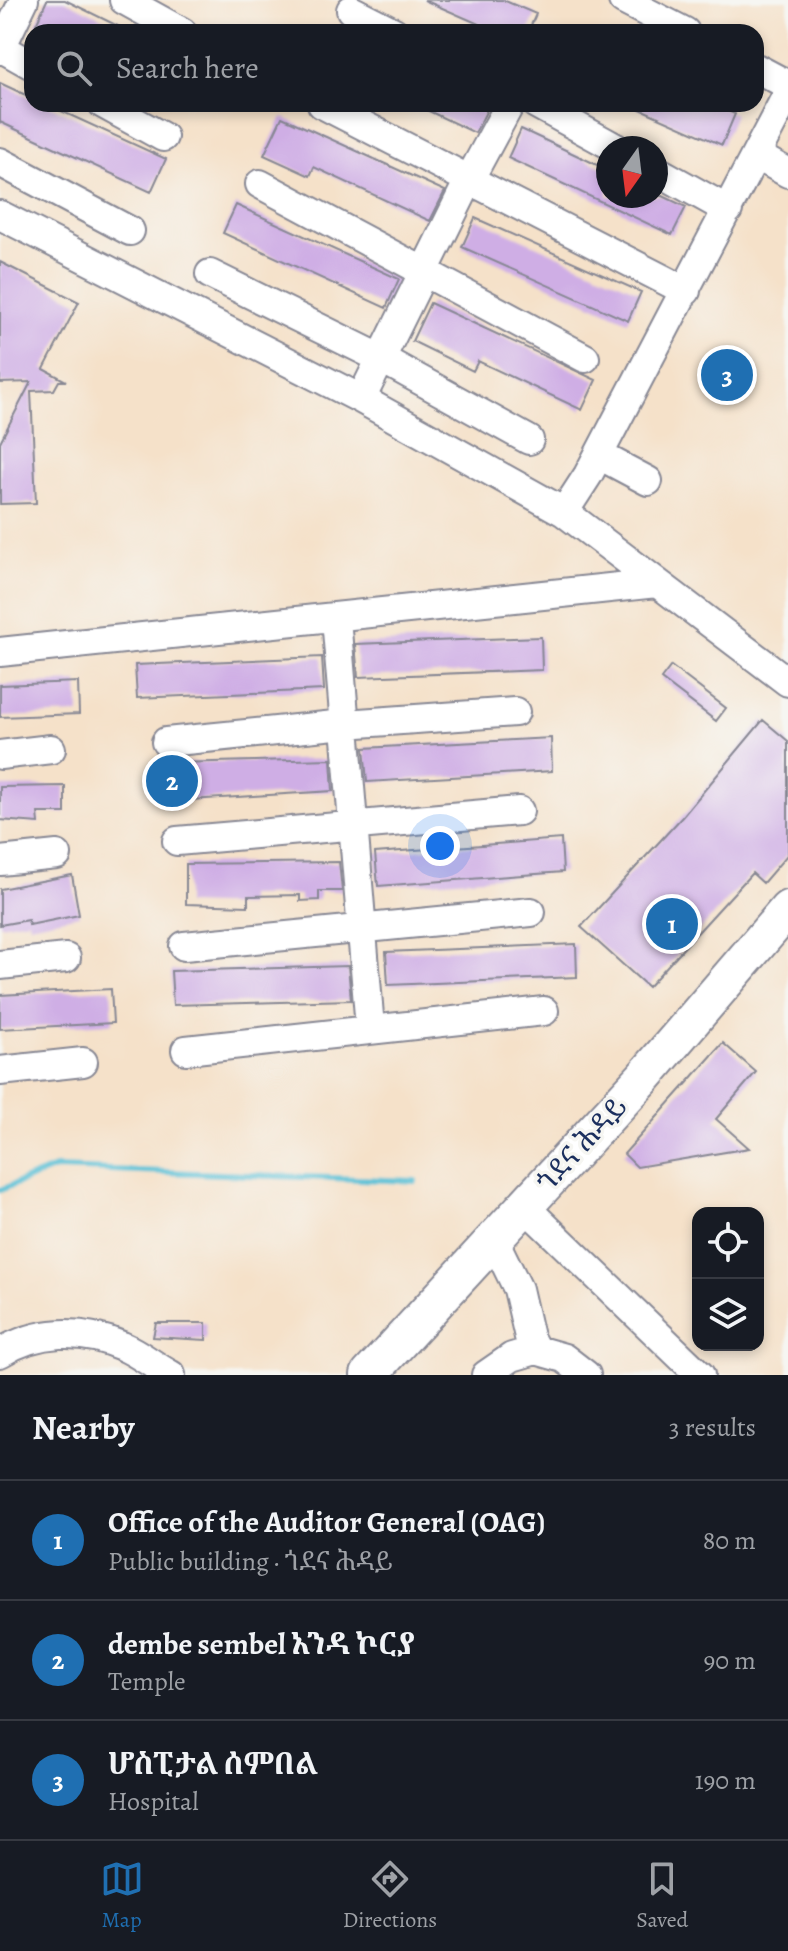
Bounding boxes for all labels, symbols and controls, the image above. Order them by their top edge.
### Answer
search box [24,24,764,112]
icon: search [52,46,96,90]
text: Search here [116,48,259,88]
north arrow [596,136,668,208]
pin: 3 [701,345,753,405]
pin: 2 [146,751,198,811]
your location [420,826,460,866]
pin: 1 [646,894,698,954]
street label: ጎደና ሕዳይ [528,1089,635,1200]
map controls [692,1207,764,1351]
button: locate [692,1207,764,1279]
button: layers [692,1279,764,1351]
text: Nearby [32,1404,135,1451]
text: 3 results [669,1410,756,1445]
text: Office of the Auditor General (OAG) [108,1502,545,1542]
text: 1 [53,1523,63,1558]
text: 80 m [703,1523,756,1558]
text: Public building · ጎደና ሕዳይ [108,1544,392,1579]
text: dembe sembel አንዳ ኮርያ [108,1624,415,1664]
text: 2 [52,1643,64,1678]
text: 90 m [704,1643,756,1678]
text: Temple [108,1664,186,1699]
text: ሆስፒታል ሰምበል [108,1744,318,1784]
text: 3 [52,1763,64,1798]
text: 190 m [695,1763,756,1798]
text: Hospital [108,1784,199,1819]
tab: Map [100,1857,144,1935]
tab: Directions [343,1857,437,1935]
tab: Saved [636,1857,688,1935]

